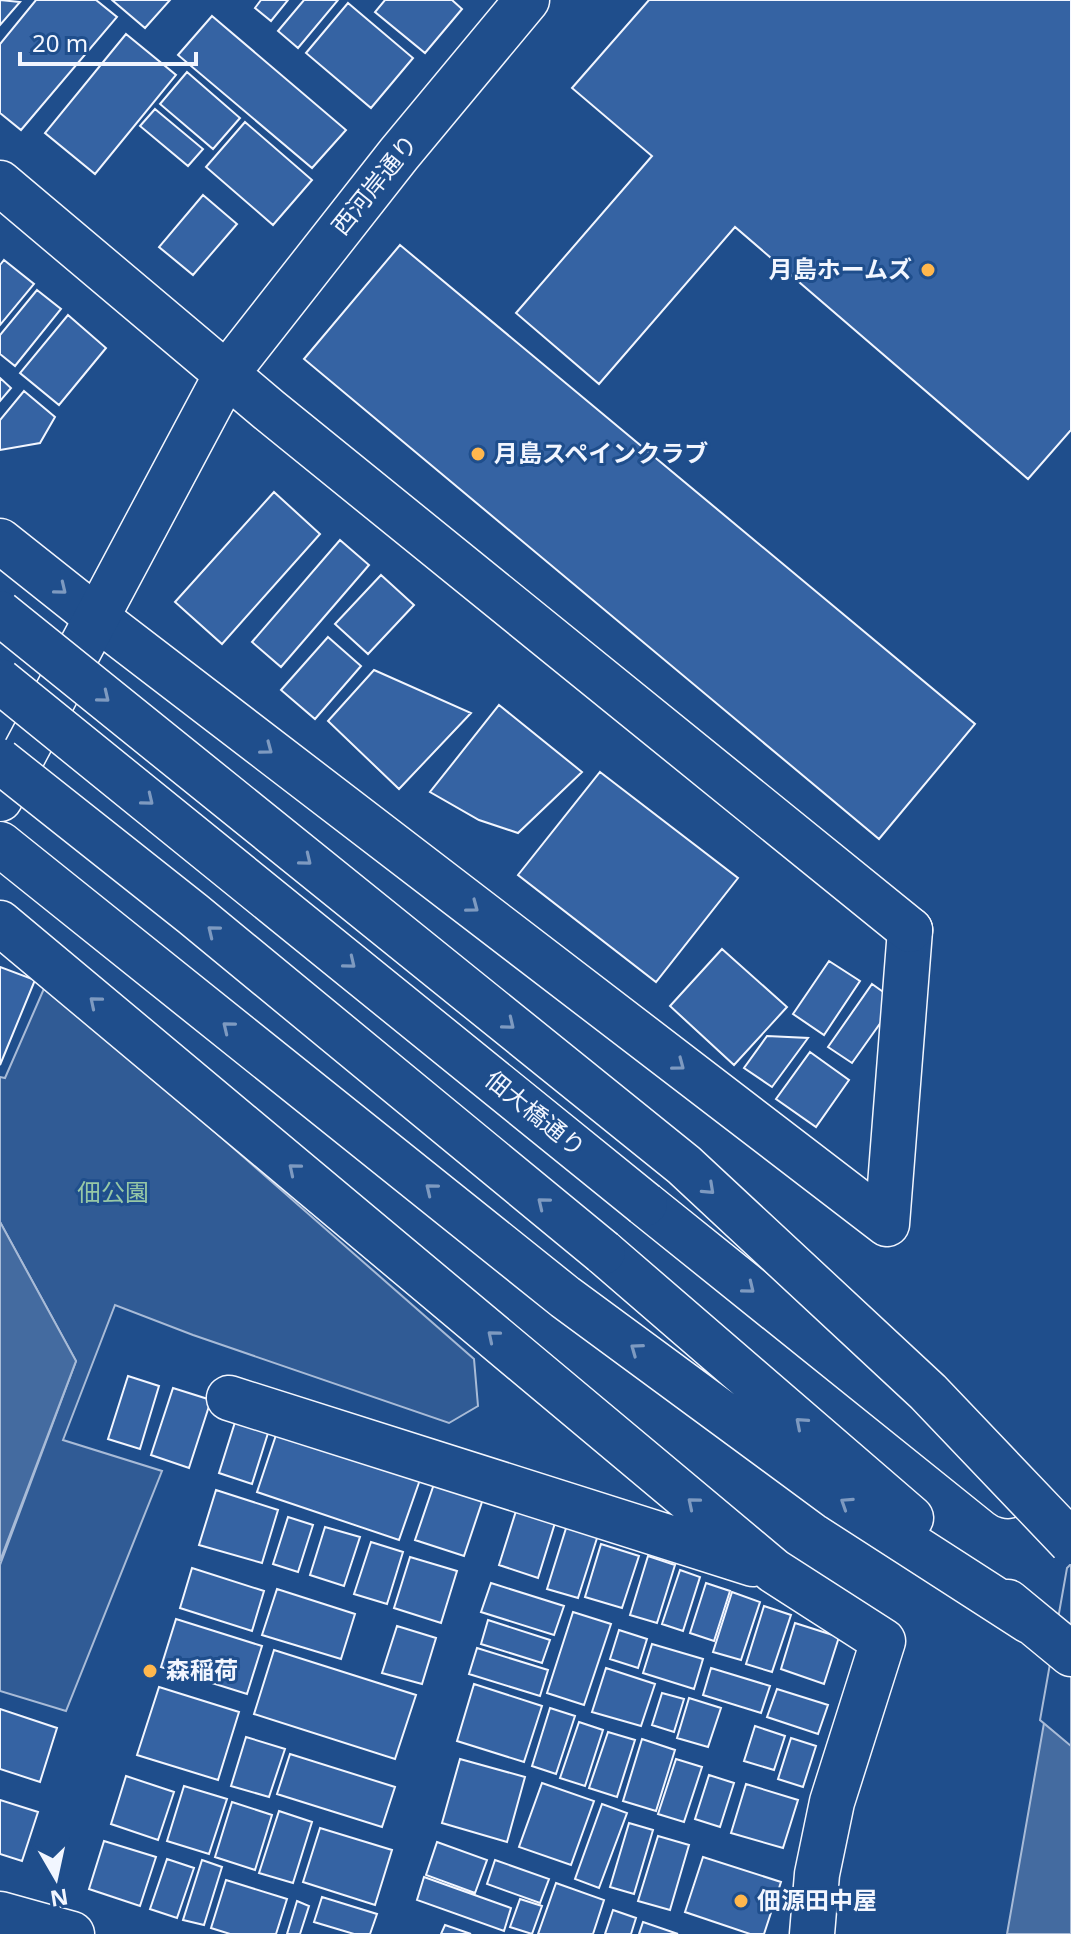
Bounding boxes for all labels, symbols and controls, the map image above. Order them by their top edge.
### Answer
scale bar [20,16,196,66]
text: 20 m [32,26,88,59]
street label: 西河岸通り [323,127,424,241]
place label: 月島ホームズ [769,252,912,285]
marker: 月島ホームズ [919,261,937,279]
place label: 月島スペインクラブ [494,436,708,469]
marker: 月島スペインクラブ [469,445,487,463]
one-way arrow [52,580,67,594]
one-way arrow [95,687,109,702]
one-way arrow [258,739,273,753]
one-way arrow [139,790,154,804]
one-way arrow [297,851,312,865]
one-way arrow [464,897,479,911]
one-way arrow [208,926,222,941]
one-way arrow [341,953,355,968]
one-way arrow [89,997,104,1012]
one-way arrow [500,1014,514,1029]
one-way arrow [223,1022,237,1037]
one-way arrow [670,1055,685,1069]
street label: 佃大橋通り [479,1062,593,1163]
one-way arrow [289,1164,303,1179]
park label: 佃公園 [77,1175,149,1208]
one-way arrow [700,1179,715,1193]
one-way arrow [425,1185,440,1199]
one-way arrow [538,1198,552,1213]
one-way arrow [740,1278,755,1293]
one-way arrow [488,1331,503,1346]
one-way arrow [631,1344,645,1359]
one-way arrow [796,1418,810,1433]
one-way arrow [840,1497,855,1512]
one-way arrow [688,1498,702,1513]
place label: 森稲荷 [166,1653,238,1686]
marker: 森稲荷 [141,1662,159,1680]
north arrow [16,1838,96,1918]
text: N [48,1883,70,1915]
place label: 佃源田中屋 [757,1883,877,1916]
marker: 佃源田中屋 [732,1892,750,1910]

